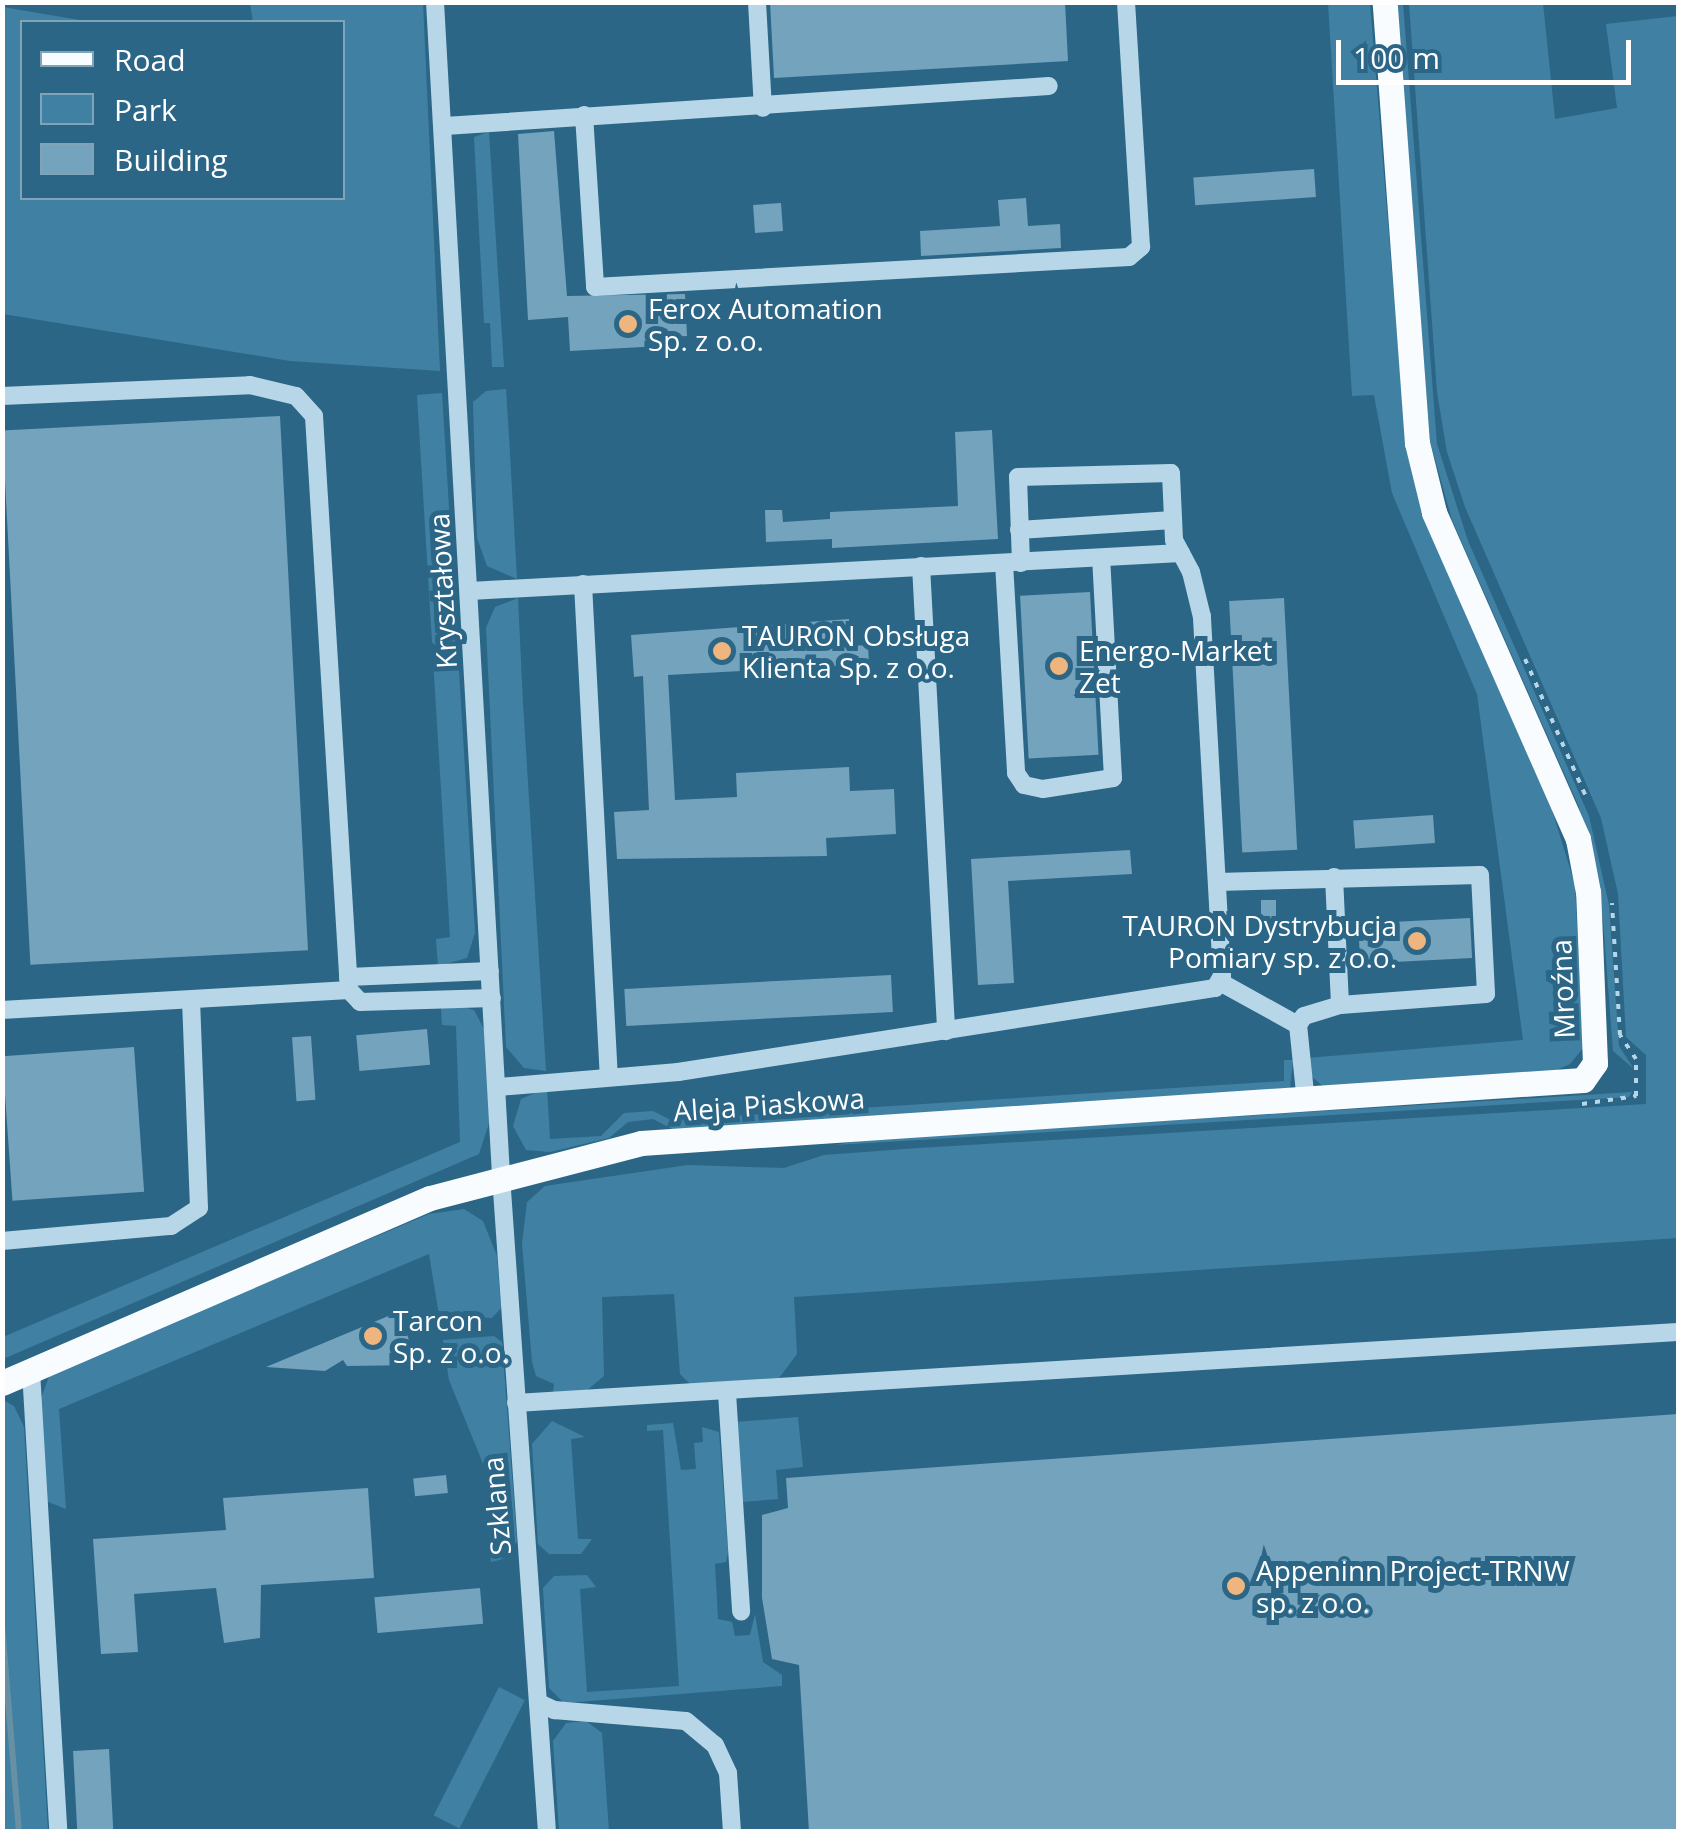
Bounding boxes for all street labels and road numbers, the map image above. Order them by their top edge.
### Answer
street label: Kryształowa [421,512,463,670]
street label: Mroźna [1543,939,1581,1039]
street label: Aleja Piaskowa [672,1081,866,1127]
street label: Szklana [475,1455,517,1557]

